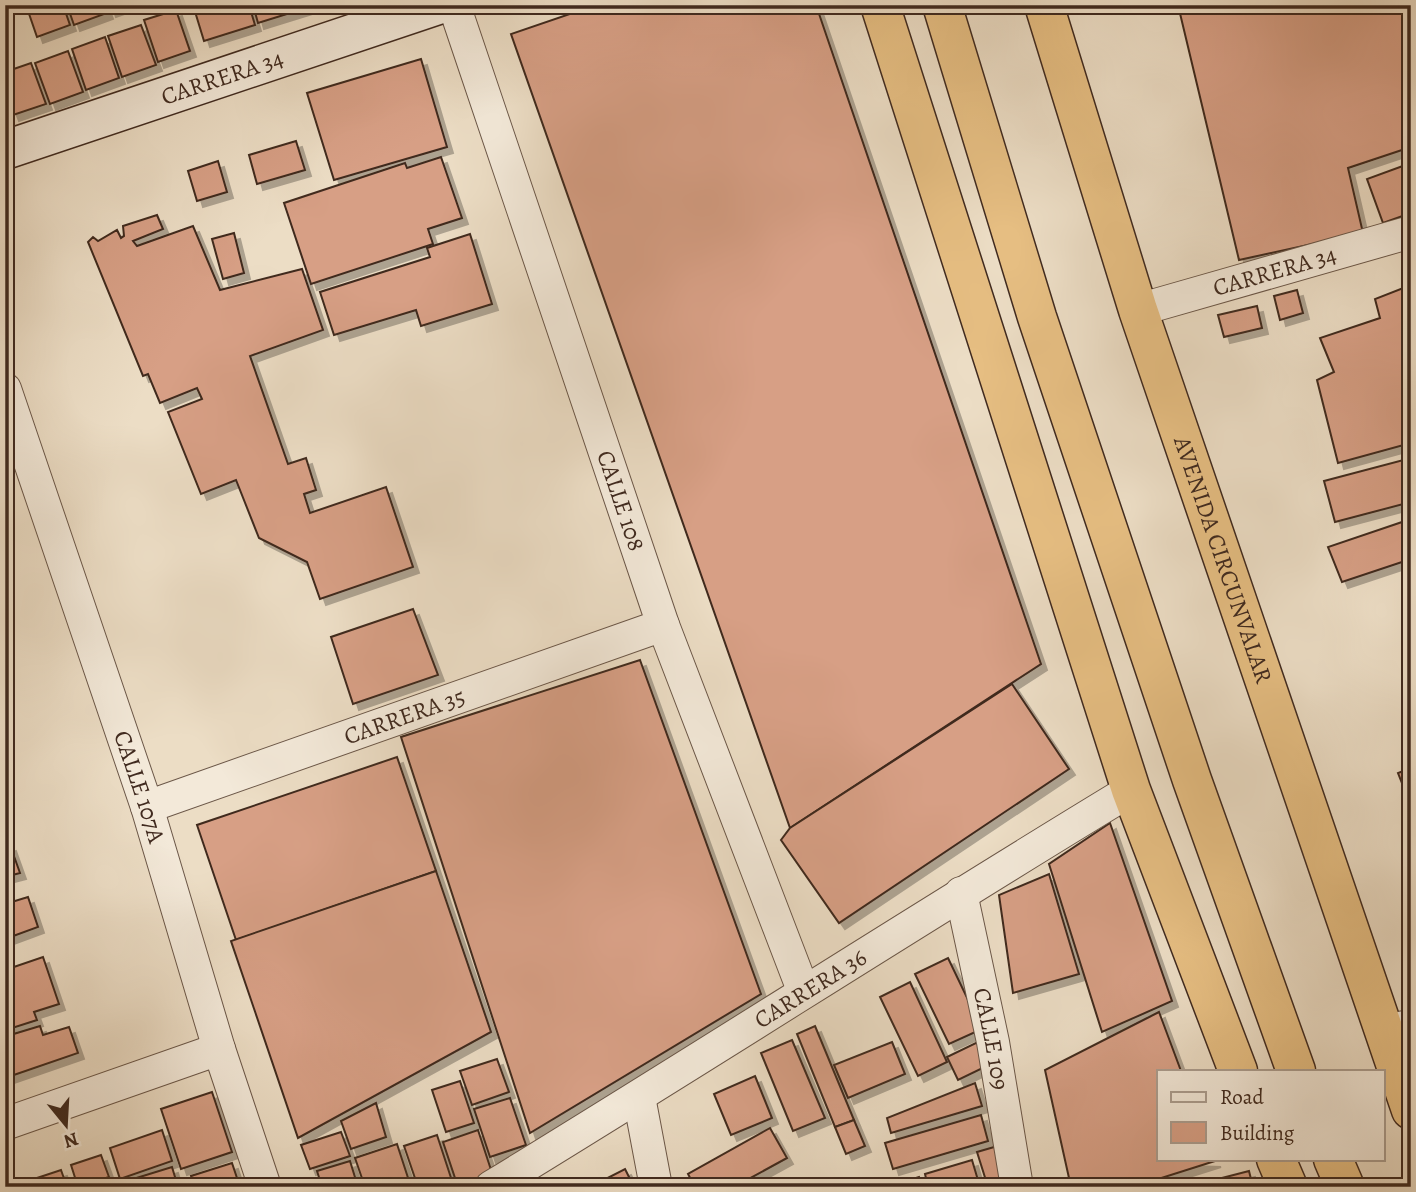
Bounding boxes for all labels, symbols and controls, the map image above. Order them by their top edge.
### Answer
street label: CARRERA 34 [157,42,288,113]
street label: CARRERA 34 [1209,238,1340,304]
street label: AVENIDA CIRCUNVALAR [1166,431,1280,688]
street label: CALLE 108 [589,446,653,555]
street label: CARRERA 35 [340,680,469,752]
street label: CALLE 107A [106,726,173,848]
street label: CARRERA 36 [748,941,873,1036]
street label: CALLE 109 [966,985,1017,1092]
legend [1157,1070,1384,1160]
text: Road [1220,1083,1264,1111]
north arrow [32,1090,102,1160]
text: Building [1220,1119,1295,1147]
text: N [60,1126,82,1155]

